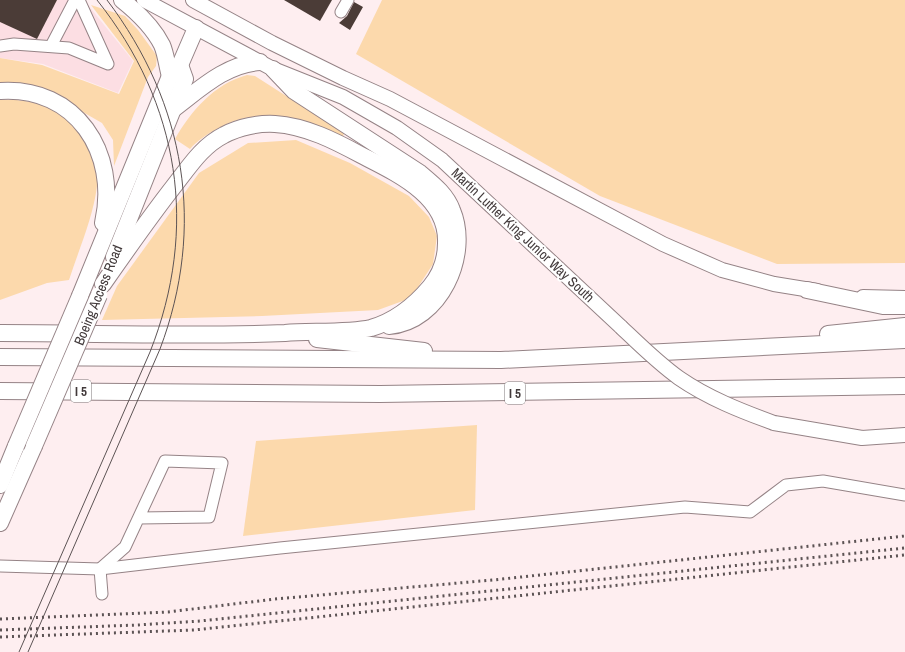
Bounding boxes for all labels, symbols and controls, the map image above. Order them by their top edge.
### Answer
street label: Martin Luther King Junior Way South [448,164,598,306]
street label: Boeing Access Road [70,242,126,348]
road number: I 5 [71,380,91,402]
road number: I 5 [505,382,525,404]

